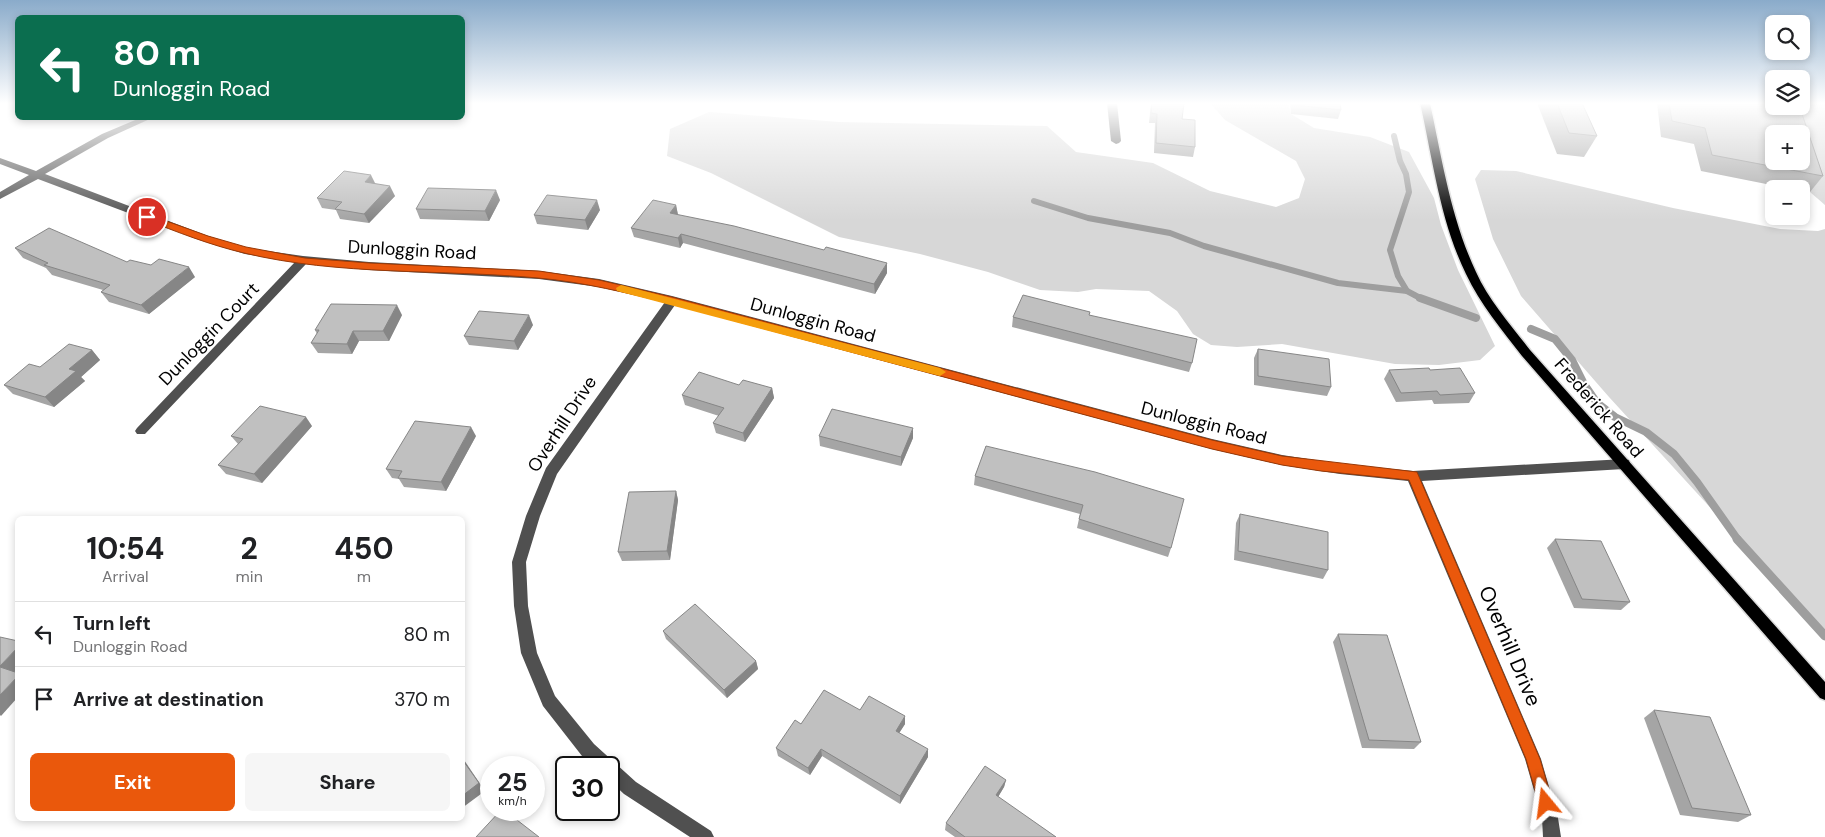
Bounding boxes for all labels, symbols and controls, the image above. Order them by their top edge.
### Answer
map controls [1765,15,1810,225]
button: search [1765,15,1810,60]
text: 80 m [113,30,201,76]
icon: left [30,35,95,100]
button: layers [1765,70,1810,115]
text: Dunloggin Road [113,74,270,103]
button: + [1765,125,1810,170]
button: − [1765,180,1810,225]
pin [126,196,168,238]
icon: arrive [133,203,161,231]
street label: Dunloggin Road [347,235,477,265]
street label: Dunloggin Court [154,277,264,391]
street label: Dunloggin Road [748,292,878,348]
street label: Frederick Road [1549,353,1649,463]
street label: Overhill Drive [522,371,602,477]
street label: Dunloggin Road [1139,396,1269,450]
text: 10:54 [86,529,164,568]
text: 2 [241,529,258,568]
text: 450 [334,529,394,568]
text: Arrival [102,566,149,587]
text: min [236,566,263,587]
text: m [357,566,371,587]
street label: Overhill Drive [1472,581,1548,711]
text: Turn left [73,611,151,636]
icon: left [30,620,58,648]
text: 80 m [403,622,450,647]
text: Dunloggin Road [73,636,187,657]
icon: arrive [30,685,58,713]
text: Arrive at destination [73,687,264,712]
text: 370 m [394,687,450,712]
button: Exit [30,753,235,811]
button: Share [245,753,450,811]
speed limit sign: 30 [555,756,620,821]
text: 25 [498,766,527,799]
position arrow [1519,776,1571,828]
text: km/h [498,793,527,809]

